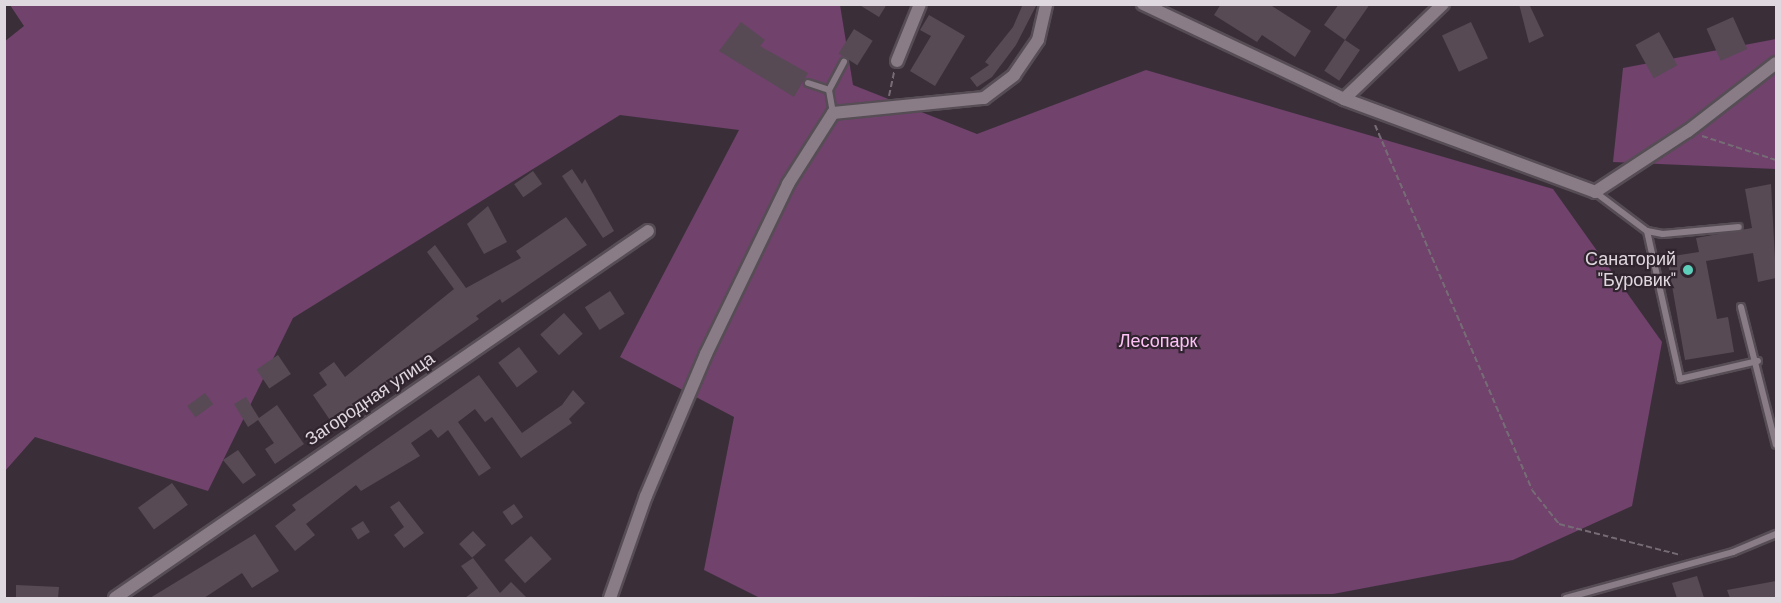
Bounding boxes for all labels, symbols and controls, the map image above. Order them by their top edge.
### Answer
place label: Санаторий "Буровик" [1585,249,1676,292]
marker: Санаторий "Буровик" [1681,263,1695,277]
park label: Лесопарк [1119,330,1197,352]
street label: Загородная улица [301,348,439,450]

